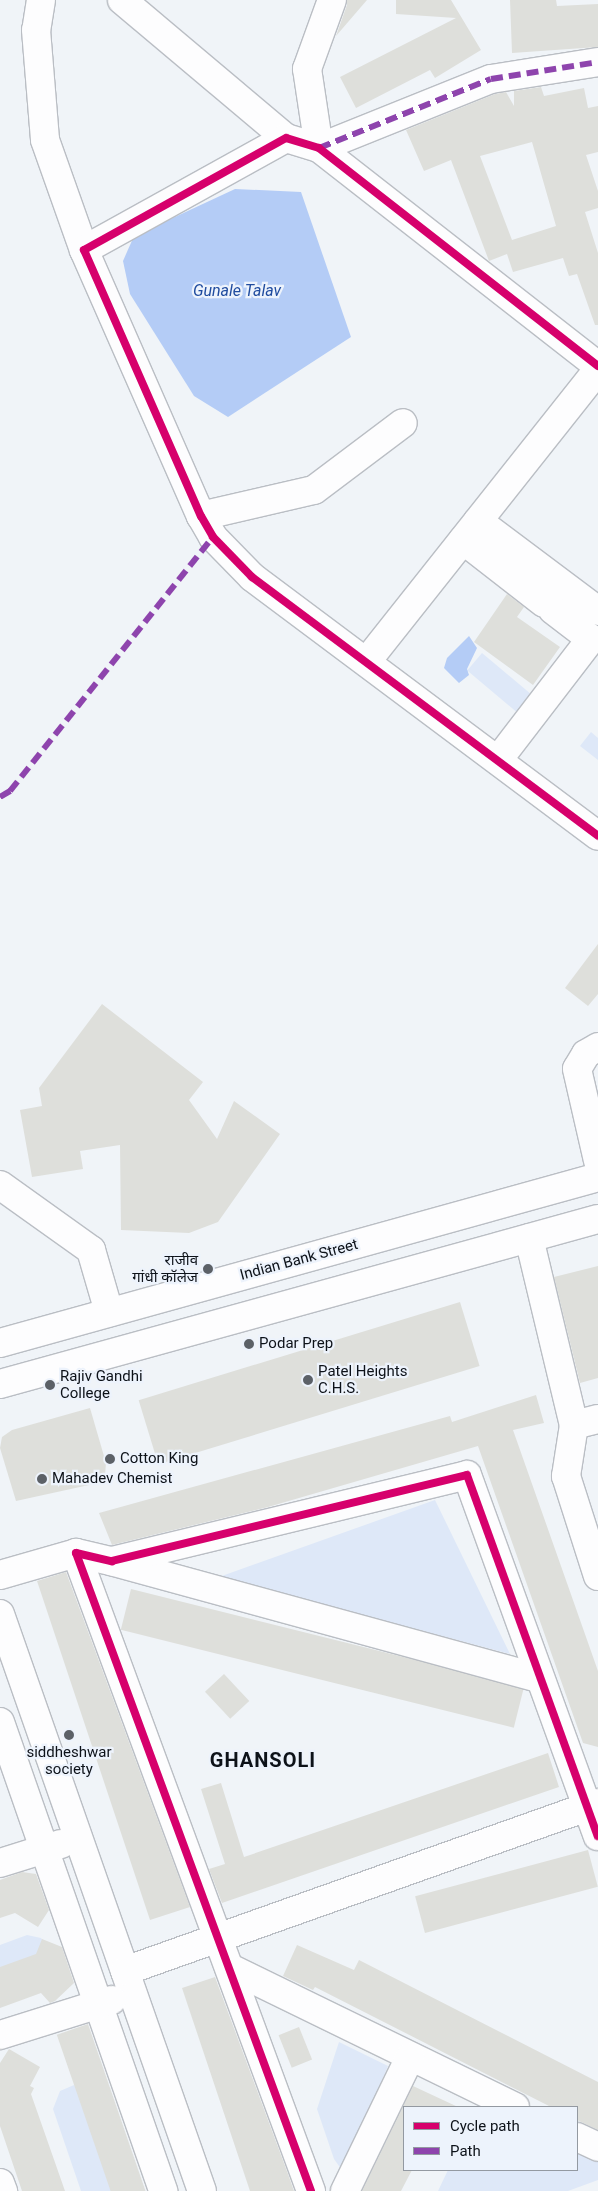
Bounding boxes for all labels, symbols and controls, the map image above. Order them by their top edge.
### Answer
water label: Gunale Talav [193,281,281,301]
street label: Indian Bank Street [238,1236,360,1284]
place label: राजीव गांधी कॉलेज [132,1251,198,1286]
marker: राजीव गांधी कॉलेज [202,1263,214,1275]
place label: Podar Prep [259,1335,333,1353]
marker: Podar Prep [243,1338,255,1350]
place label: Patel Heights C.H.S. [318,1362,407,1397]
place label: Rajiv Gandhi College [60,1367,143,1402]
marker: Patel Heights C.H.S. [302,1374,314,1386]
marker: Rajiv Gandhi College [44,1379,56,1391]
place label: Cotton King [120,1450,198,1468]
marker: Cotton King [104,1453,116,1465]
place label: Mahadev Chemist [52,1470,172,1488]
marker: Mahadev Chemist [36,1473,48,1485]
marker: siddheshwar society [63,1729,75,1741]
place label: siddheshwar society [26,1743,112,1778]
district label: GHANSOLI [209,1748,317,1772]
legend [403,2106,578,2171]
text: Cycle path [450,2117,520,2135]
text: Path [450,2142,481,2160]

